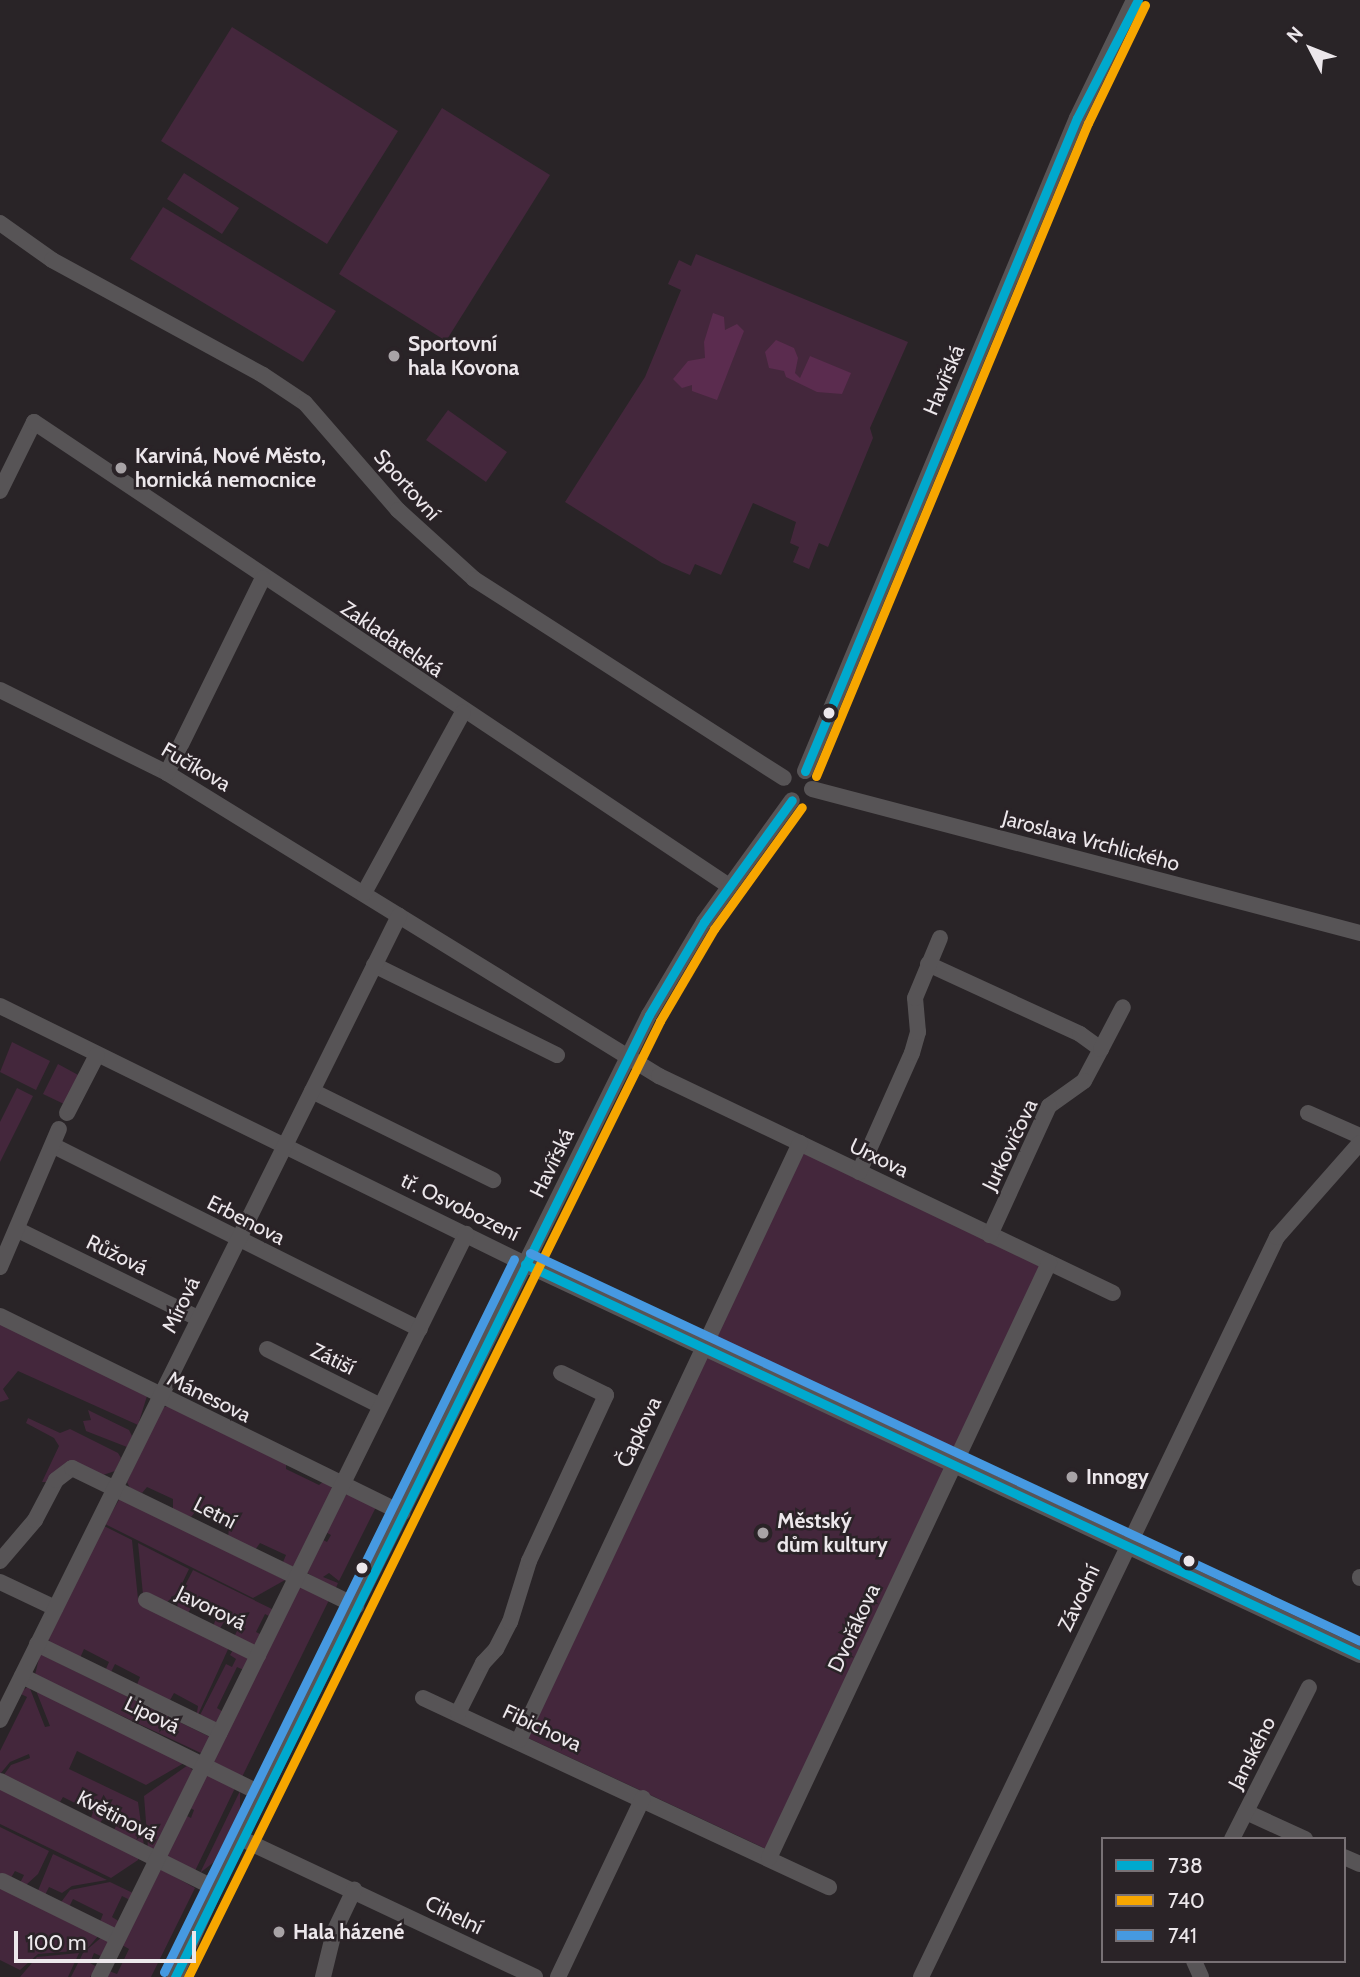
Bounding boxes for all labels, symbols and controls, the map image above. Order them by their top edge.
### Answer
north arrow [1276,14,1346,84]
text: N [1282,22,1308,47]
place label: Sportovní hala Kovona [408,331,519,381]
street label: Havířská [918,341,970,419]
marker: Sportovní hala Kovona [386,348,402,364]
place label: Karviná, Nové Město, hornická nemocnice [135,443,326,493]
street label: Sportovní [369,444,445,526]
marker: Karviná, Nové Město, hornická nemocnice [113,460,129,476]
street label: Zakladatelská [336,596,448,682]
unlabelled marker [822,706,836,720]
street label: Fučíkova [157,737,235,797]
street label: Jaroslava Vrchlického [1000,805,1182,877]
street label: Jurkovičova [977,1095,1043,1195]
street label: Havířská [524,1124,580,1202]
street label: Urxova [845,1133,913,1183]
street label: tř. Osvobození [397,1167,523,1247]
street label: Erbenova [203,1190,289,1250]
street label: Růžová [82,1229,152,1281]
street label: Mírová [157,1273,205,1337]
street label: Zátiší [307,1338,359,1380]
street label: Mánesova [163,1366,255,1428]
street label: Čapkova [611,1393,667,1471]
place label: Innogy [1086,1464,1149,1490]
marker: Innogy [1064,1469,1080,1485]
street label: Letní [190,1492,240,1534]
place label: Městský dům kultury [777,1508,888,1558]
marker: Městský dům kultury [755,1525,771,1541]
unlabelled marker [1182,1554,1196,1568]
unlabelled marker [355,1561,369,1575]
street label: Závodní [1053,1561,1105,1635]
street label: Javorová [172,1580,250,1636]
street label: Dvořákova [823,1580,885,1676]
street label: Lipová [120,1691,184,1739]
street label: Fibichova [499,1699,585,1757]
street label: Janského [1223,1712,1281,1794]
street label: Květinová [73,1785,161,1847]
legend [1101,1837,1346,1963]
text: 738 [1168,1853,1203,1878]
text: 740 [1168,1888,1205,1913]
street label: Cihelní [421,1890,487,1940]
scale bar [18,1918,200,1962]
place label: Hala házené [293,1919,404,1945]
text: 741 [1168,1923,1197,1948]
marker: Hala házené [271,1924,287,1940]
text: 100 m [27,1930,86,1955]

